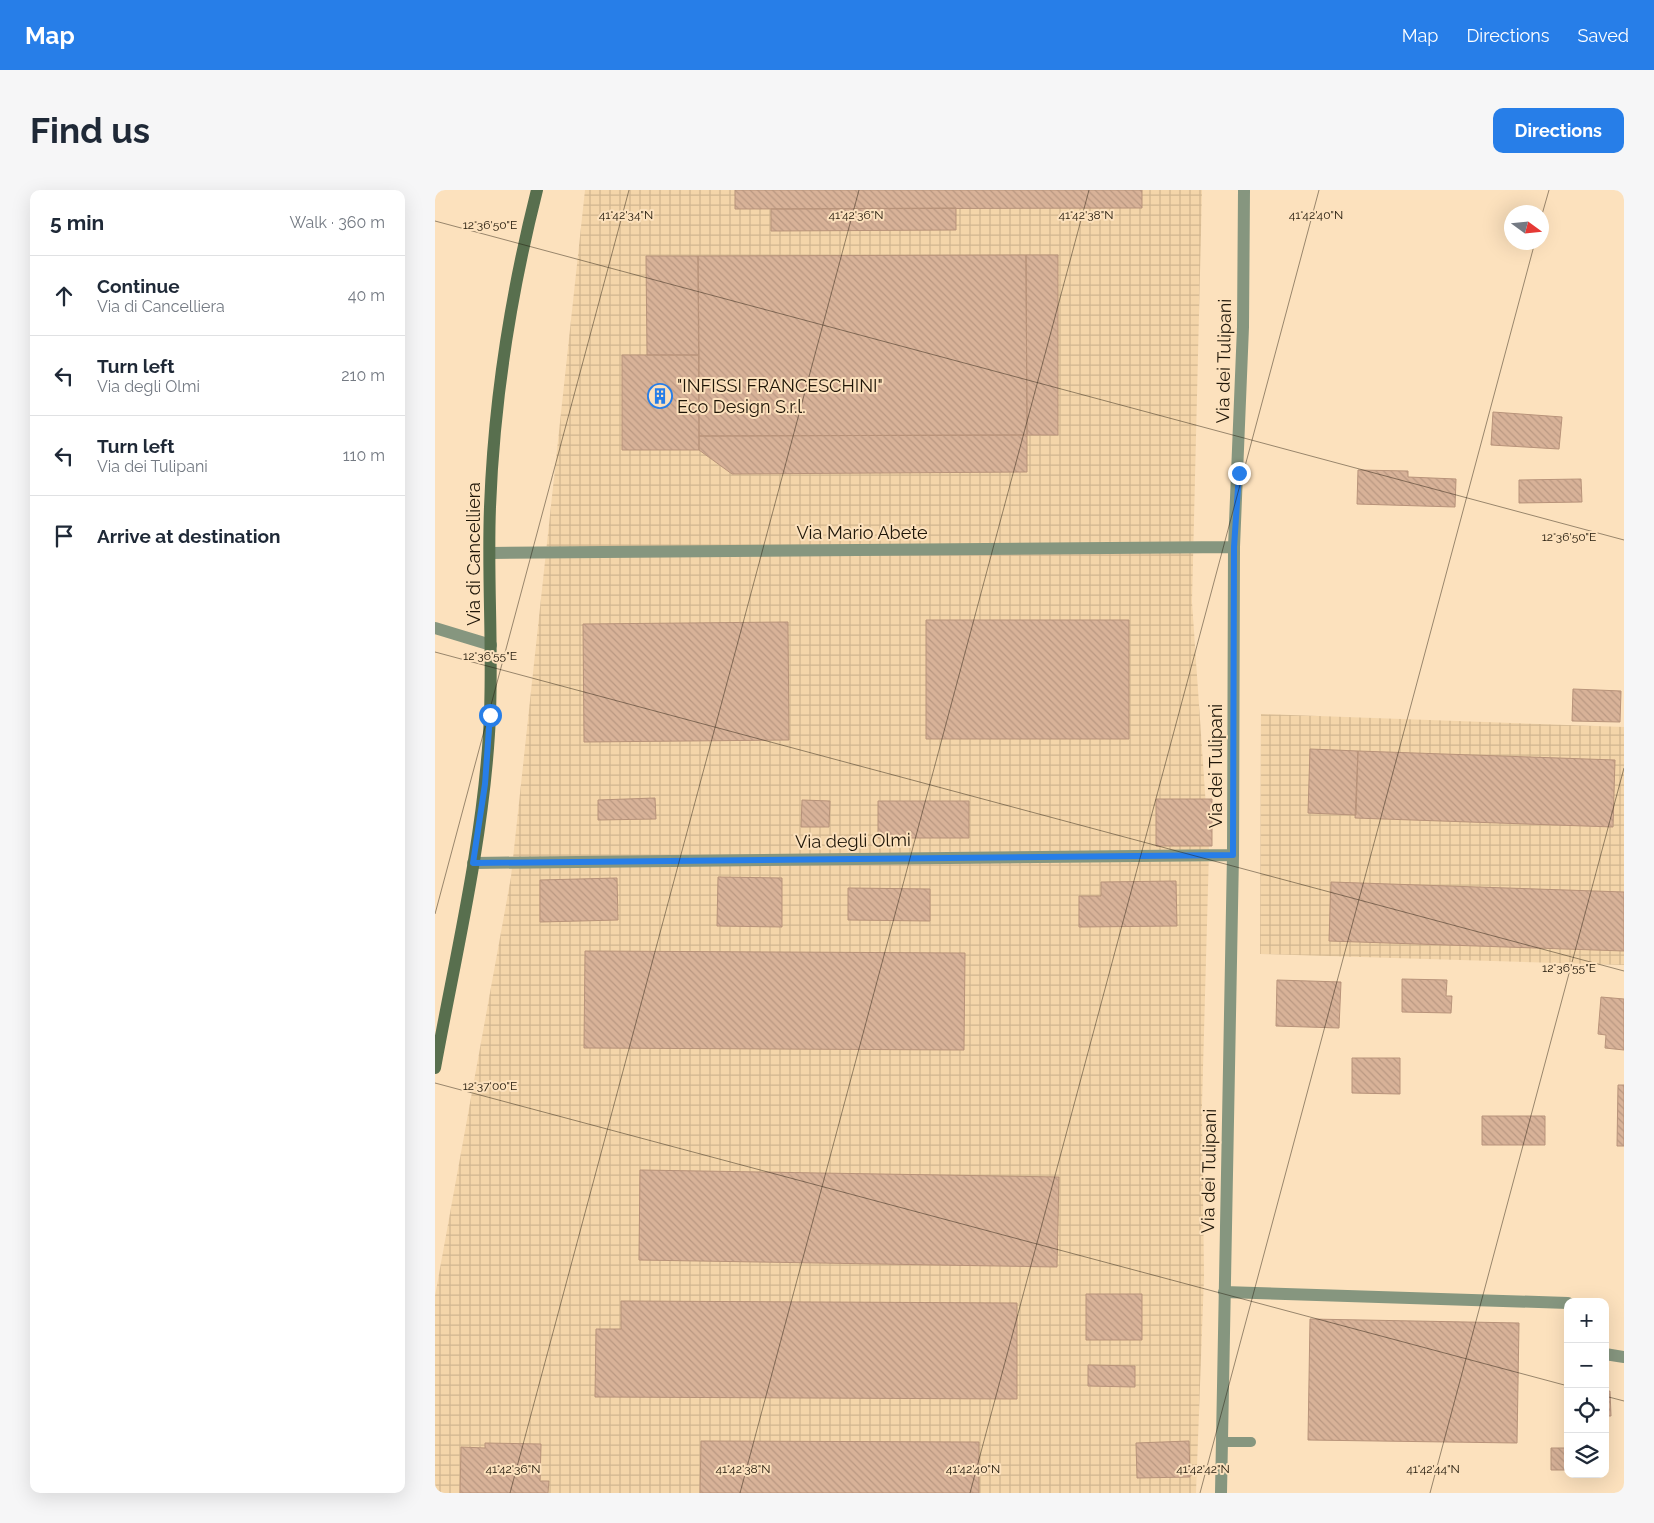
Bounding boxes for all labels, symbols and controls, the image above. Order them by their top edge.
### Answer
text: Map [25,21,75,50]
text: Map [1402,25,1438,46]
text: Directions [1466,25,1550,46]
text: Saved [1578,25,1629,46]
button: Directions [1493,108,1624,153]
text: Find us [30,110,150,151]
north arrow [1504,205,1549,250]
text: 41°42'34"N [599,208,653,222]
text: 41°42'36"N [828,208,884,222]
text: 41°42'38"N [1059,208,1113,222]
text: 41°42'40"N [1289,208,1343,222]
text: 5 min [50,210,104,235]
text: Walk · 360 m [290,213,385,232]
text: 12°36'50"E [463,218,517,232]
text: Continue [97,275,180,297]
icon: ahead [50,282,78,310]
text: 40 m [348,286,385,305]
text: Via di Cancelliera [97,297,225,316]
street label: Via dei Tulipani [1212,299,1235,423]
text: Turn left [97,355,174,377]
icon: left [50,362,78,390]
text: 210 m [341,366,385,385]
place label: "INFISSI FRANCESCHINI" Eco Design S.r.l. [677,375,883,417]
text: Via degli Olmi [97,377,200,396]
building icon: "INFISSI FRANCESCHINI" Eco Design S.r.l. [647,383,673,409]
text: Turn left [97,435,174,457]
icon: left [50,442,78,470]
text: 110 m [343,446,385,465]
text: Via dei Tulipani [97,457,208,476]
route end [1228,462,1251,485]
street label: Via di Cancelliera [463,482,484,626]
icon: arrive [50,522,78,550]
street label: Via Mario Abete [796,522,928,543]
text: Arrive at destination [97,525,281,547]
text: 12°36'50"E [1542,530,1596,544]
text: 12°36'55"E [463,649,517,663]
route start [479,704,502,727]
street label: Via dei Tulipani [1205,704,1226,828]
street label: Via degli Olmi [795,829,911,852]
text: 12°36'55"E [1542,961,1596,975]
text: 12°37'00"E [463,1079,517,1093]
street label: Via dei Tulipani [1197,1109,1220,1233]
map controls [1564,1298,1609,1478]
button: + [1564,1298,1609,1343]
button: − [1564,1343,1609,1388]
button: locate [1564,1388,1609,1433]
button: layers [1564,1433,1609,1478]
text: 41°42'36"N [485,1462,541,1476]
text: 41°42'38"N [716,1462,770,1476]
text: 41°42'40"N [946,1462,1000,1476]
text: 41°42'42"N [1176,1462,1230,1476]
text: 41°42'44"N [1406,1462,1460,1476]

